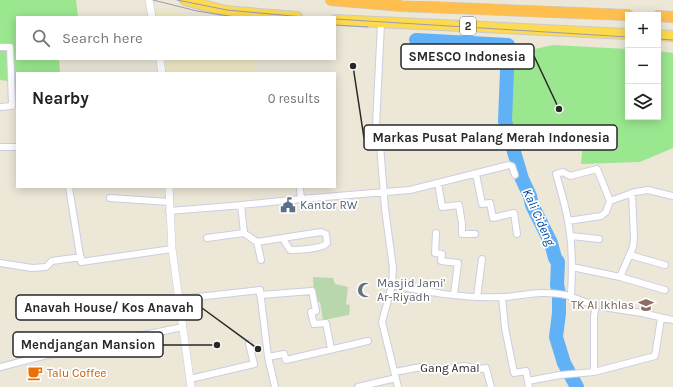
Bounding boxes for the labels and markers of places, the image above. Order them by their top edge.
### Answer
callout: SMESCO Indonesia [401,44,534,69]
callout: Markas Pusat Palang Merah Indonesia [364,125,617,150]
public building icon: Kantor RW [279,196,297,214]
place label: Kantor RW [300,198,358,212]
place label: Masjid Jami' Ar-Riyadh [377,276,446,304]
mosque icon: Masjid Jami' Ar-Riyadh [356,281,374,299]
callout: Anavah House/ Kos Anavah [16,295,202,320]
school or university icon: TK Al Ikhlas [637,296,655,314]
place label: TK Al Ikhlas [571,298,634,312]
callout: Mendjangan Mansion [13,332,163,357]
cafe icon: Talu Coffee [26,364,44,382]
place label: Talu Coffee [47,366,107,380]

